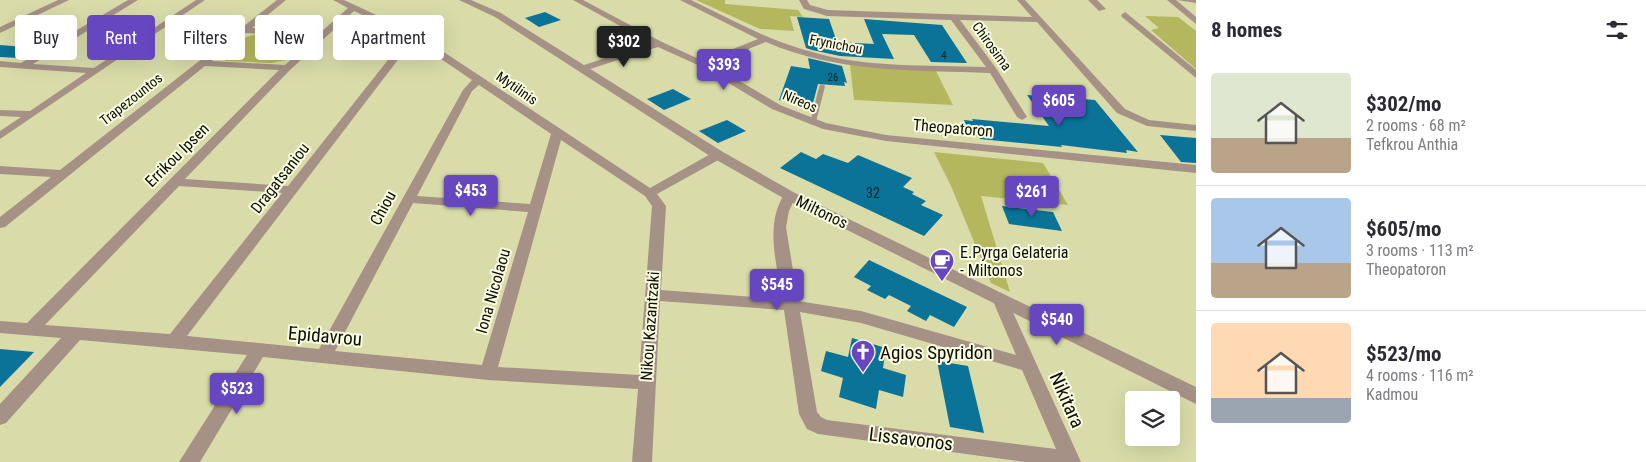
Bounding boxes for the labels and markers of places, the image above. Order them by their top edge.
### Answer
pin: $302 [594,26,654,68]
pin: $393 [694,48,754,91]
pin: $605 [1029,84,1089,127]
pin: $453 [441,174,501,217]
pin: $261 [1002,176,1062,218]
place label: E.Pyrga Gelateria - Miltonos [960,243,1069,280]
cafe icon: E.Pyrga Gelateria - Miltonos [929,248,955,282]
pin: $545 [747,268,807,311]
pin: $540 [1027,304,1087,346]
church icon: Agios Spyridon [850,339,876,373]
place label: Agios Spyridon [880,341,993,364]
pin: $523 [207,372,267,415]

